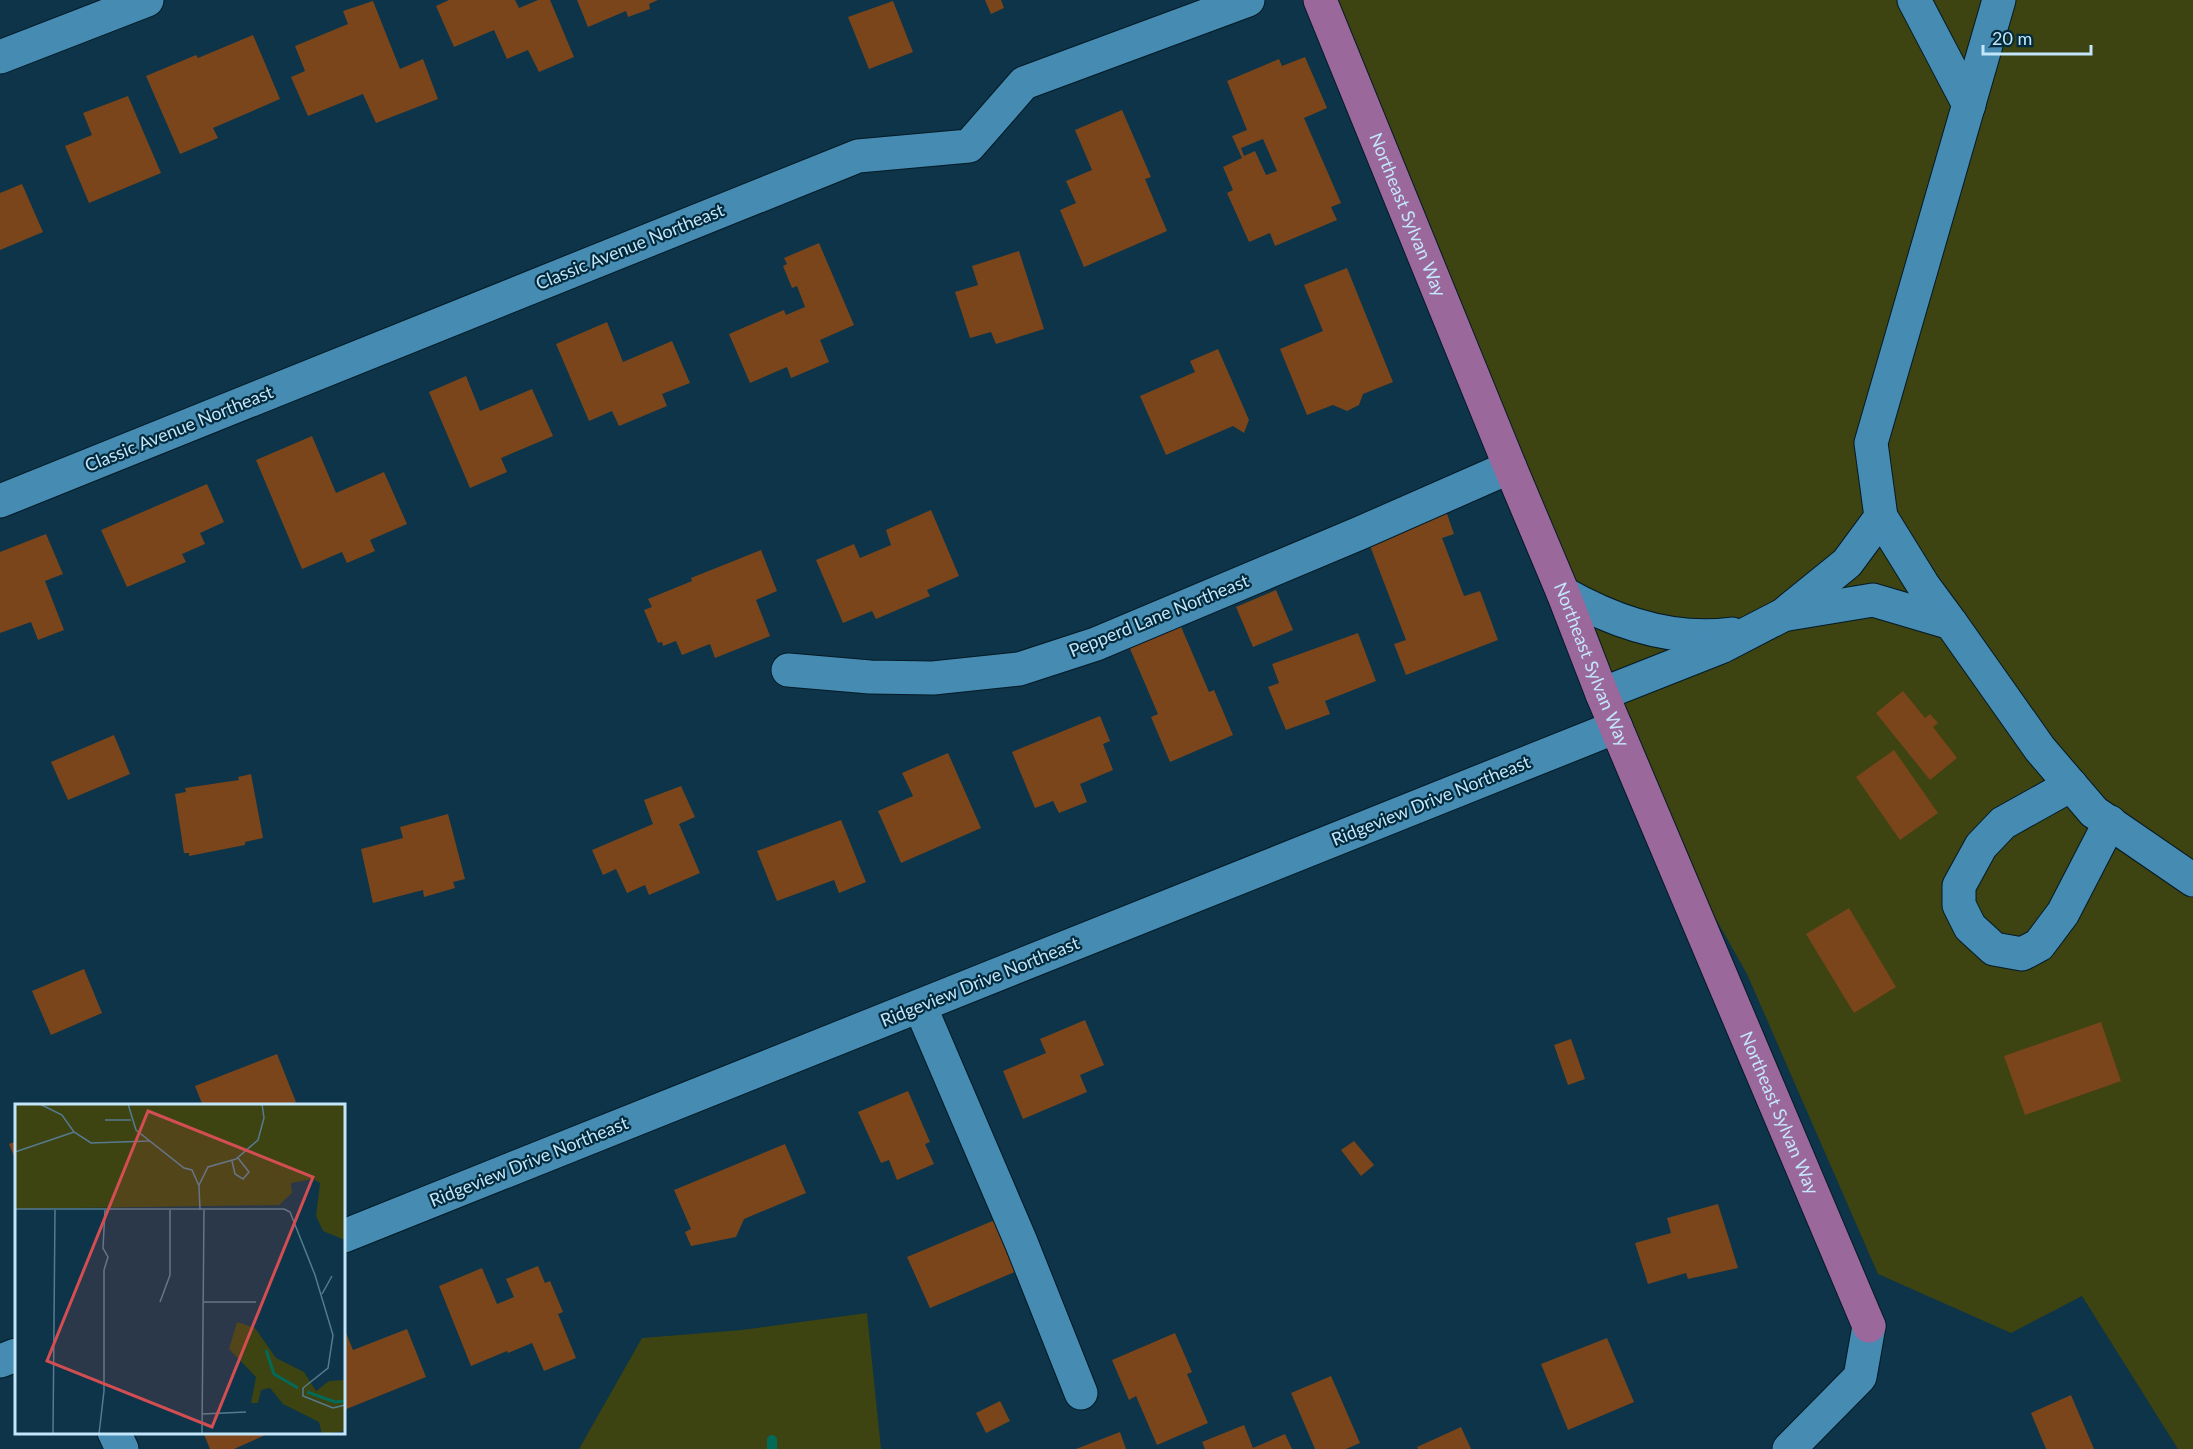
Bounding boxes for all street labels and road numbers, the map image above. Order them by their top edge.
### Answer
street label: Northeast Sylvan Way [1365,129,1452,300]
street label: Classic Avenue Northeast [532,198,728,294]
street label: Classic Avenue Northeast [81,380,277,476]
street label: Pepperd Lane Northeast [1065,569,1252,661]
street label: Northeast Sylvan Way [1550,579,1635,750]
street label: Ridgeview Drive Northeast [1328,750,1534,850]
street label: Ridgeview Drive Northeast [877,931,1083,1031]
street label: Northeast Sylvan Way [1736,1028,1824,1198]
street label: Ridgeview Drive Northeast [426,1111,632,1211]

